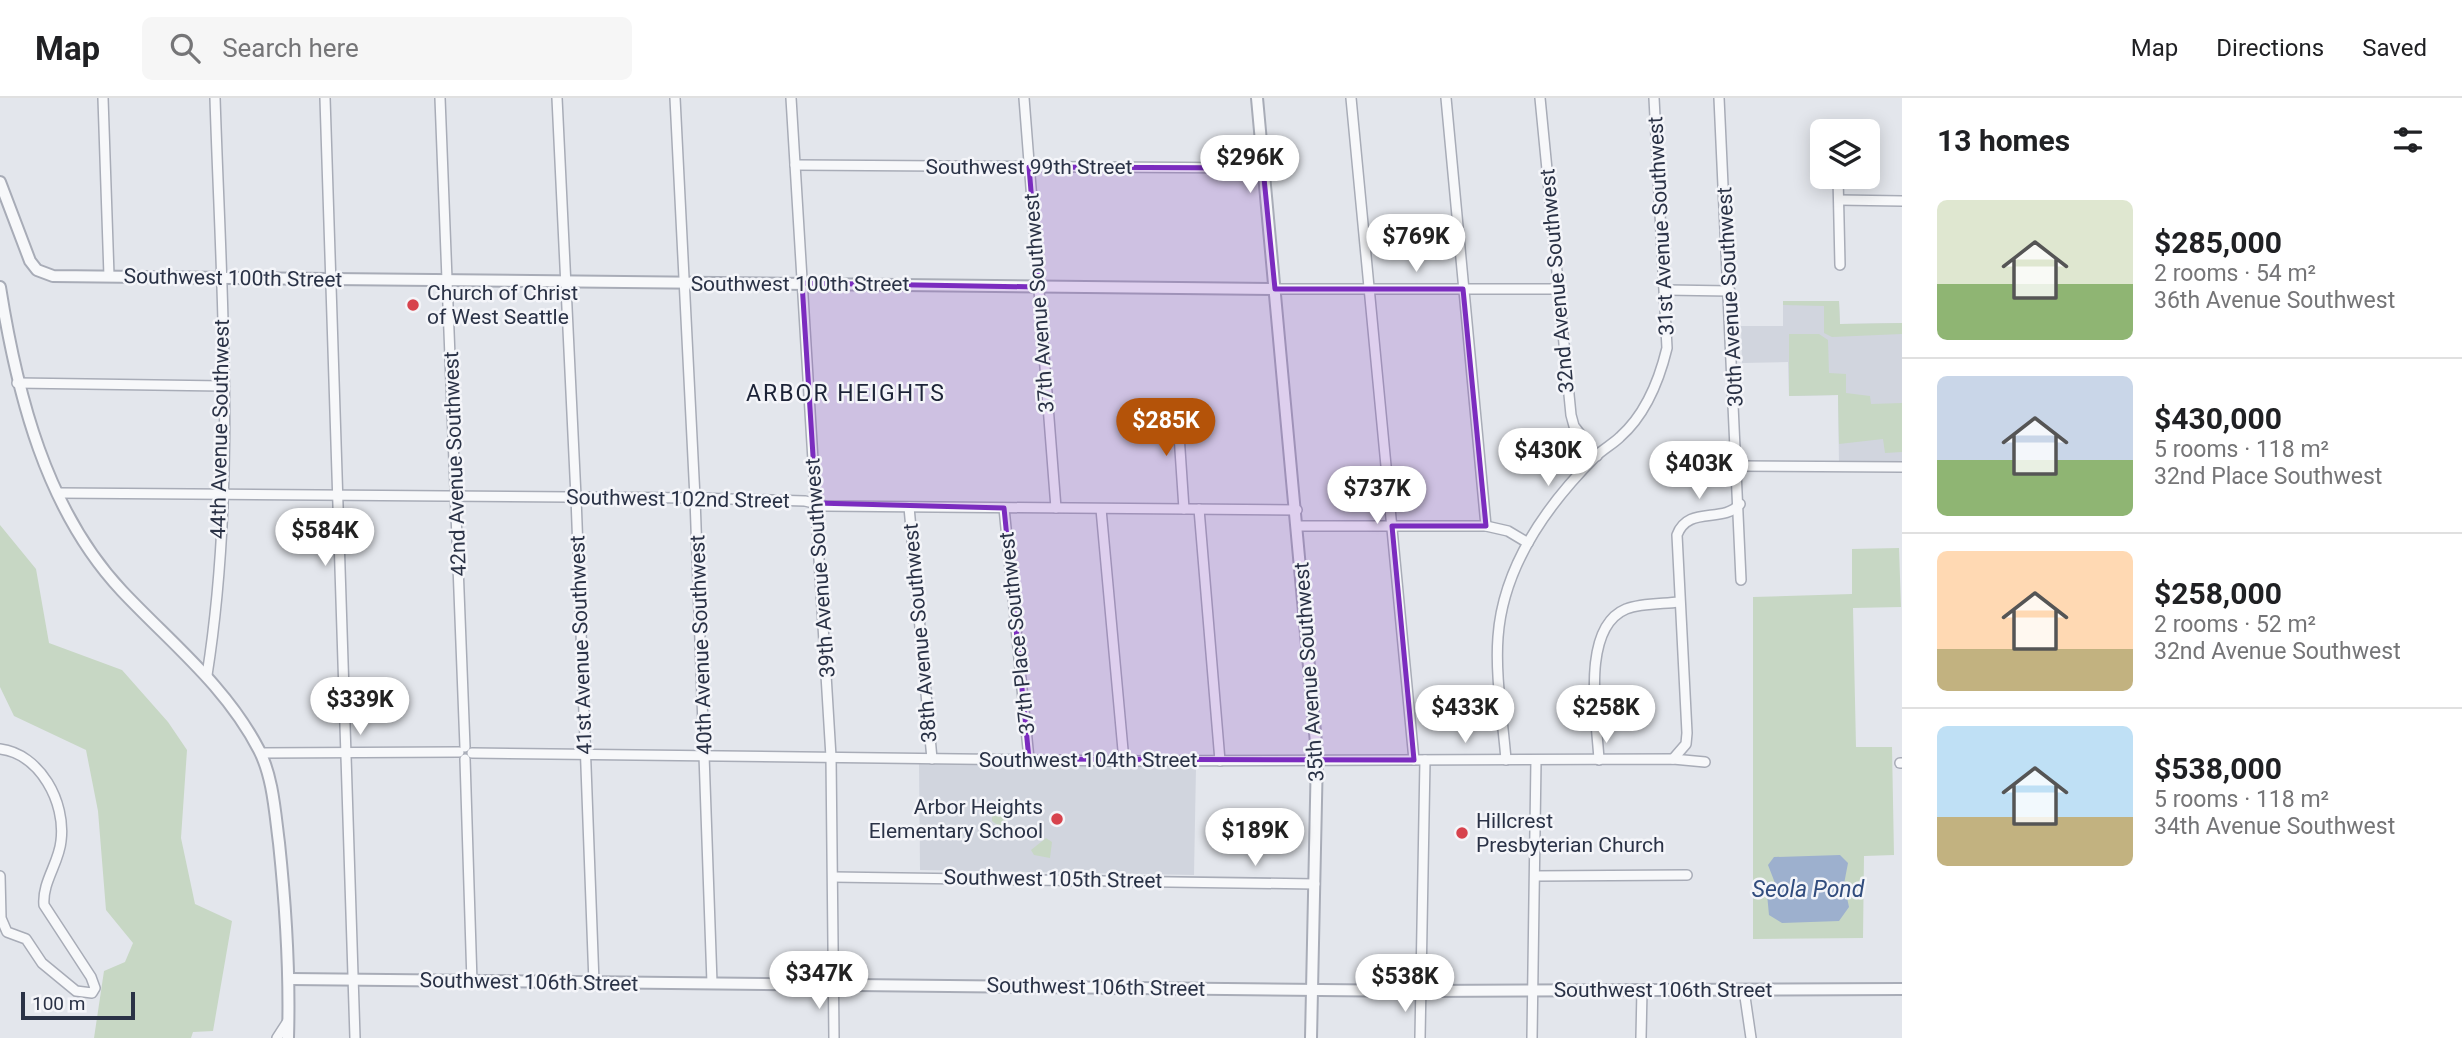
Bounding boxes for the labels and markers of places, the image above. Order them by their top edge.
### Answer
pin: $296K [1201,136,1299,195]
pin: $769K [1367,214,1465,274]
place label: Church of Christ of West Seattle [427,281,578,329]
marker: Church of Christ of West Seattle [405,297,421,313]
pin: $285K [1117,398,1215,458]
pin: $430K [1499,428,1597,488]
pin: $403K [1650,442,1748,501]
pin: $737K [1328,466,1426,526]
pin: $584K [276,508,374,568]
pin: $339K [311,678,409,737]
pin: $433K [1416,686,1514,745]
pin: $258K [1557,686,1655,745]
place label: Arbor Heights Elementary School [869,795,1043,843]
pin: $189K [1206,808,1304,868]
place label: Hillcrest Presbyterian Church [1476,809,1665,857]
marker: Arbor Heights Elementary School [1049,811,1065,827]
marker: Hillcrest Presbyterian Church [1454,825,1470,841]
pin: $347K [770,951,868,1011]
pin: $538K [1356,954,1454,1014]

